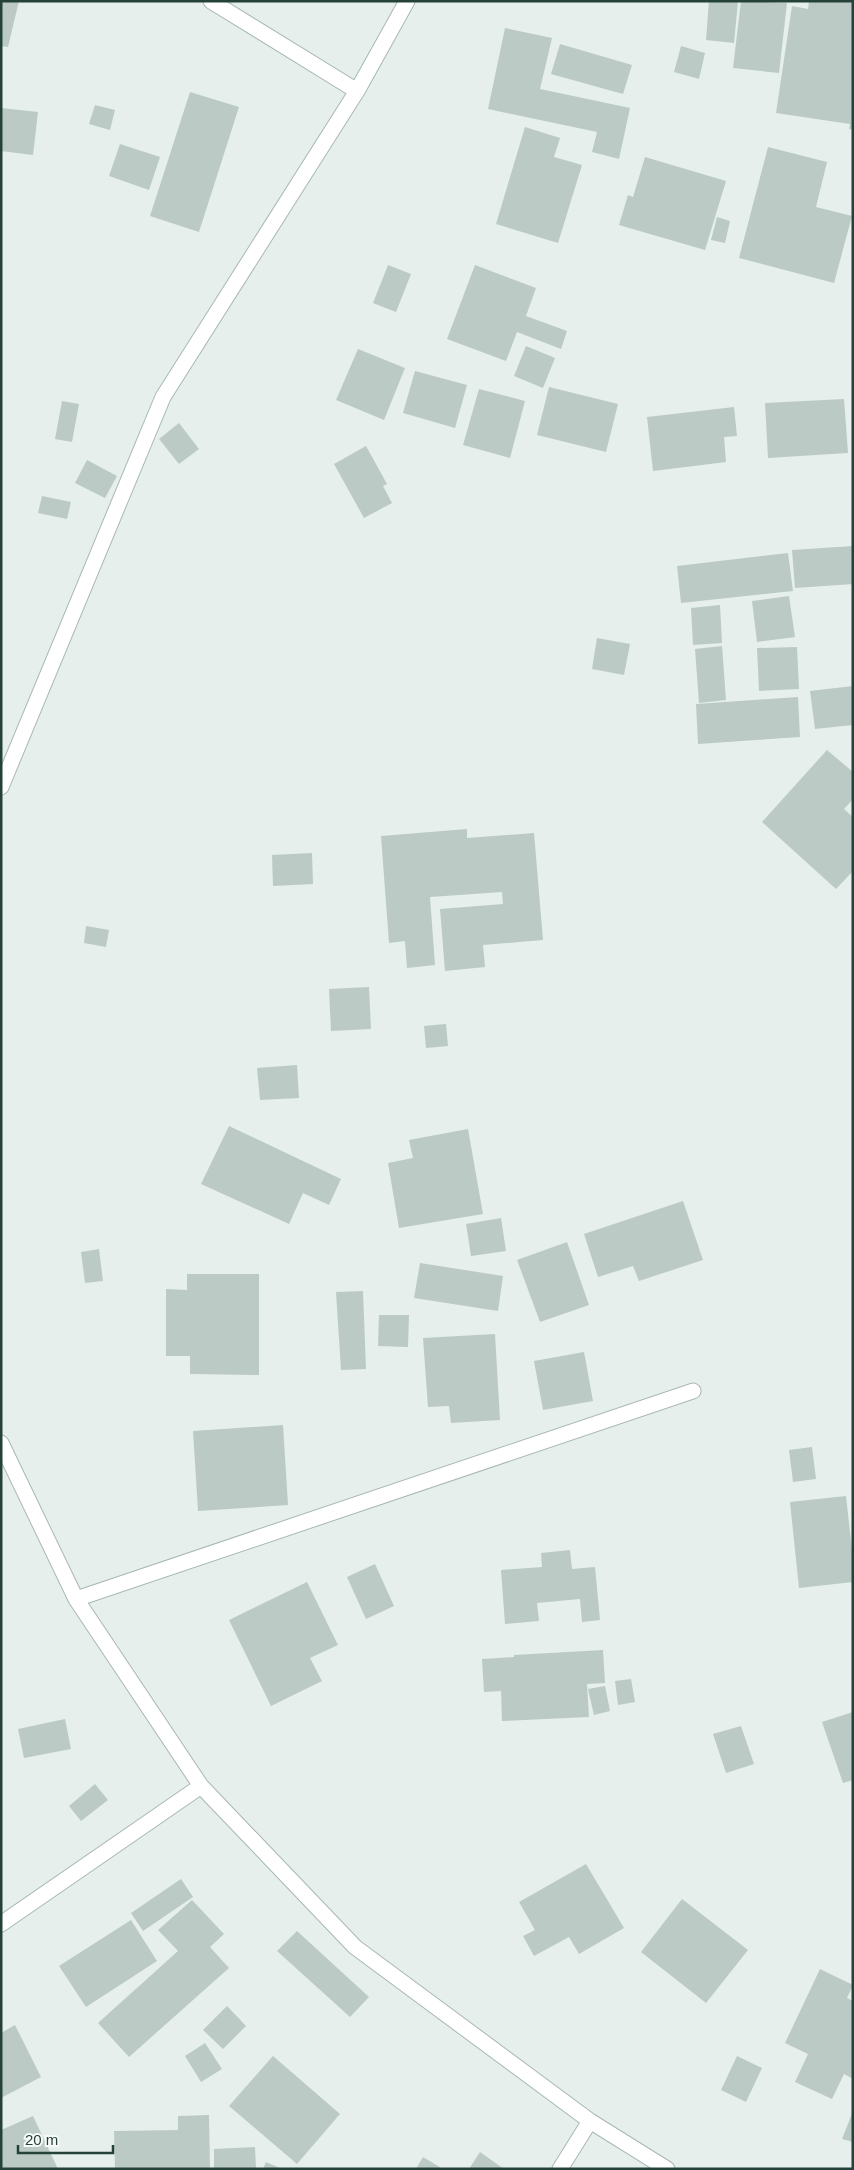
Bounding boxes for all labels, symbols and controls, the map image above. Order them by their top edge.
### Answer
scale bar [18,2122,112,2154]
text: 20 m [25,2131,58,2148]

